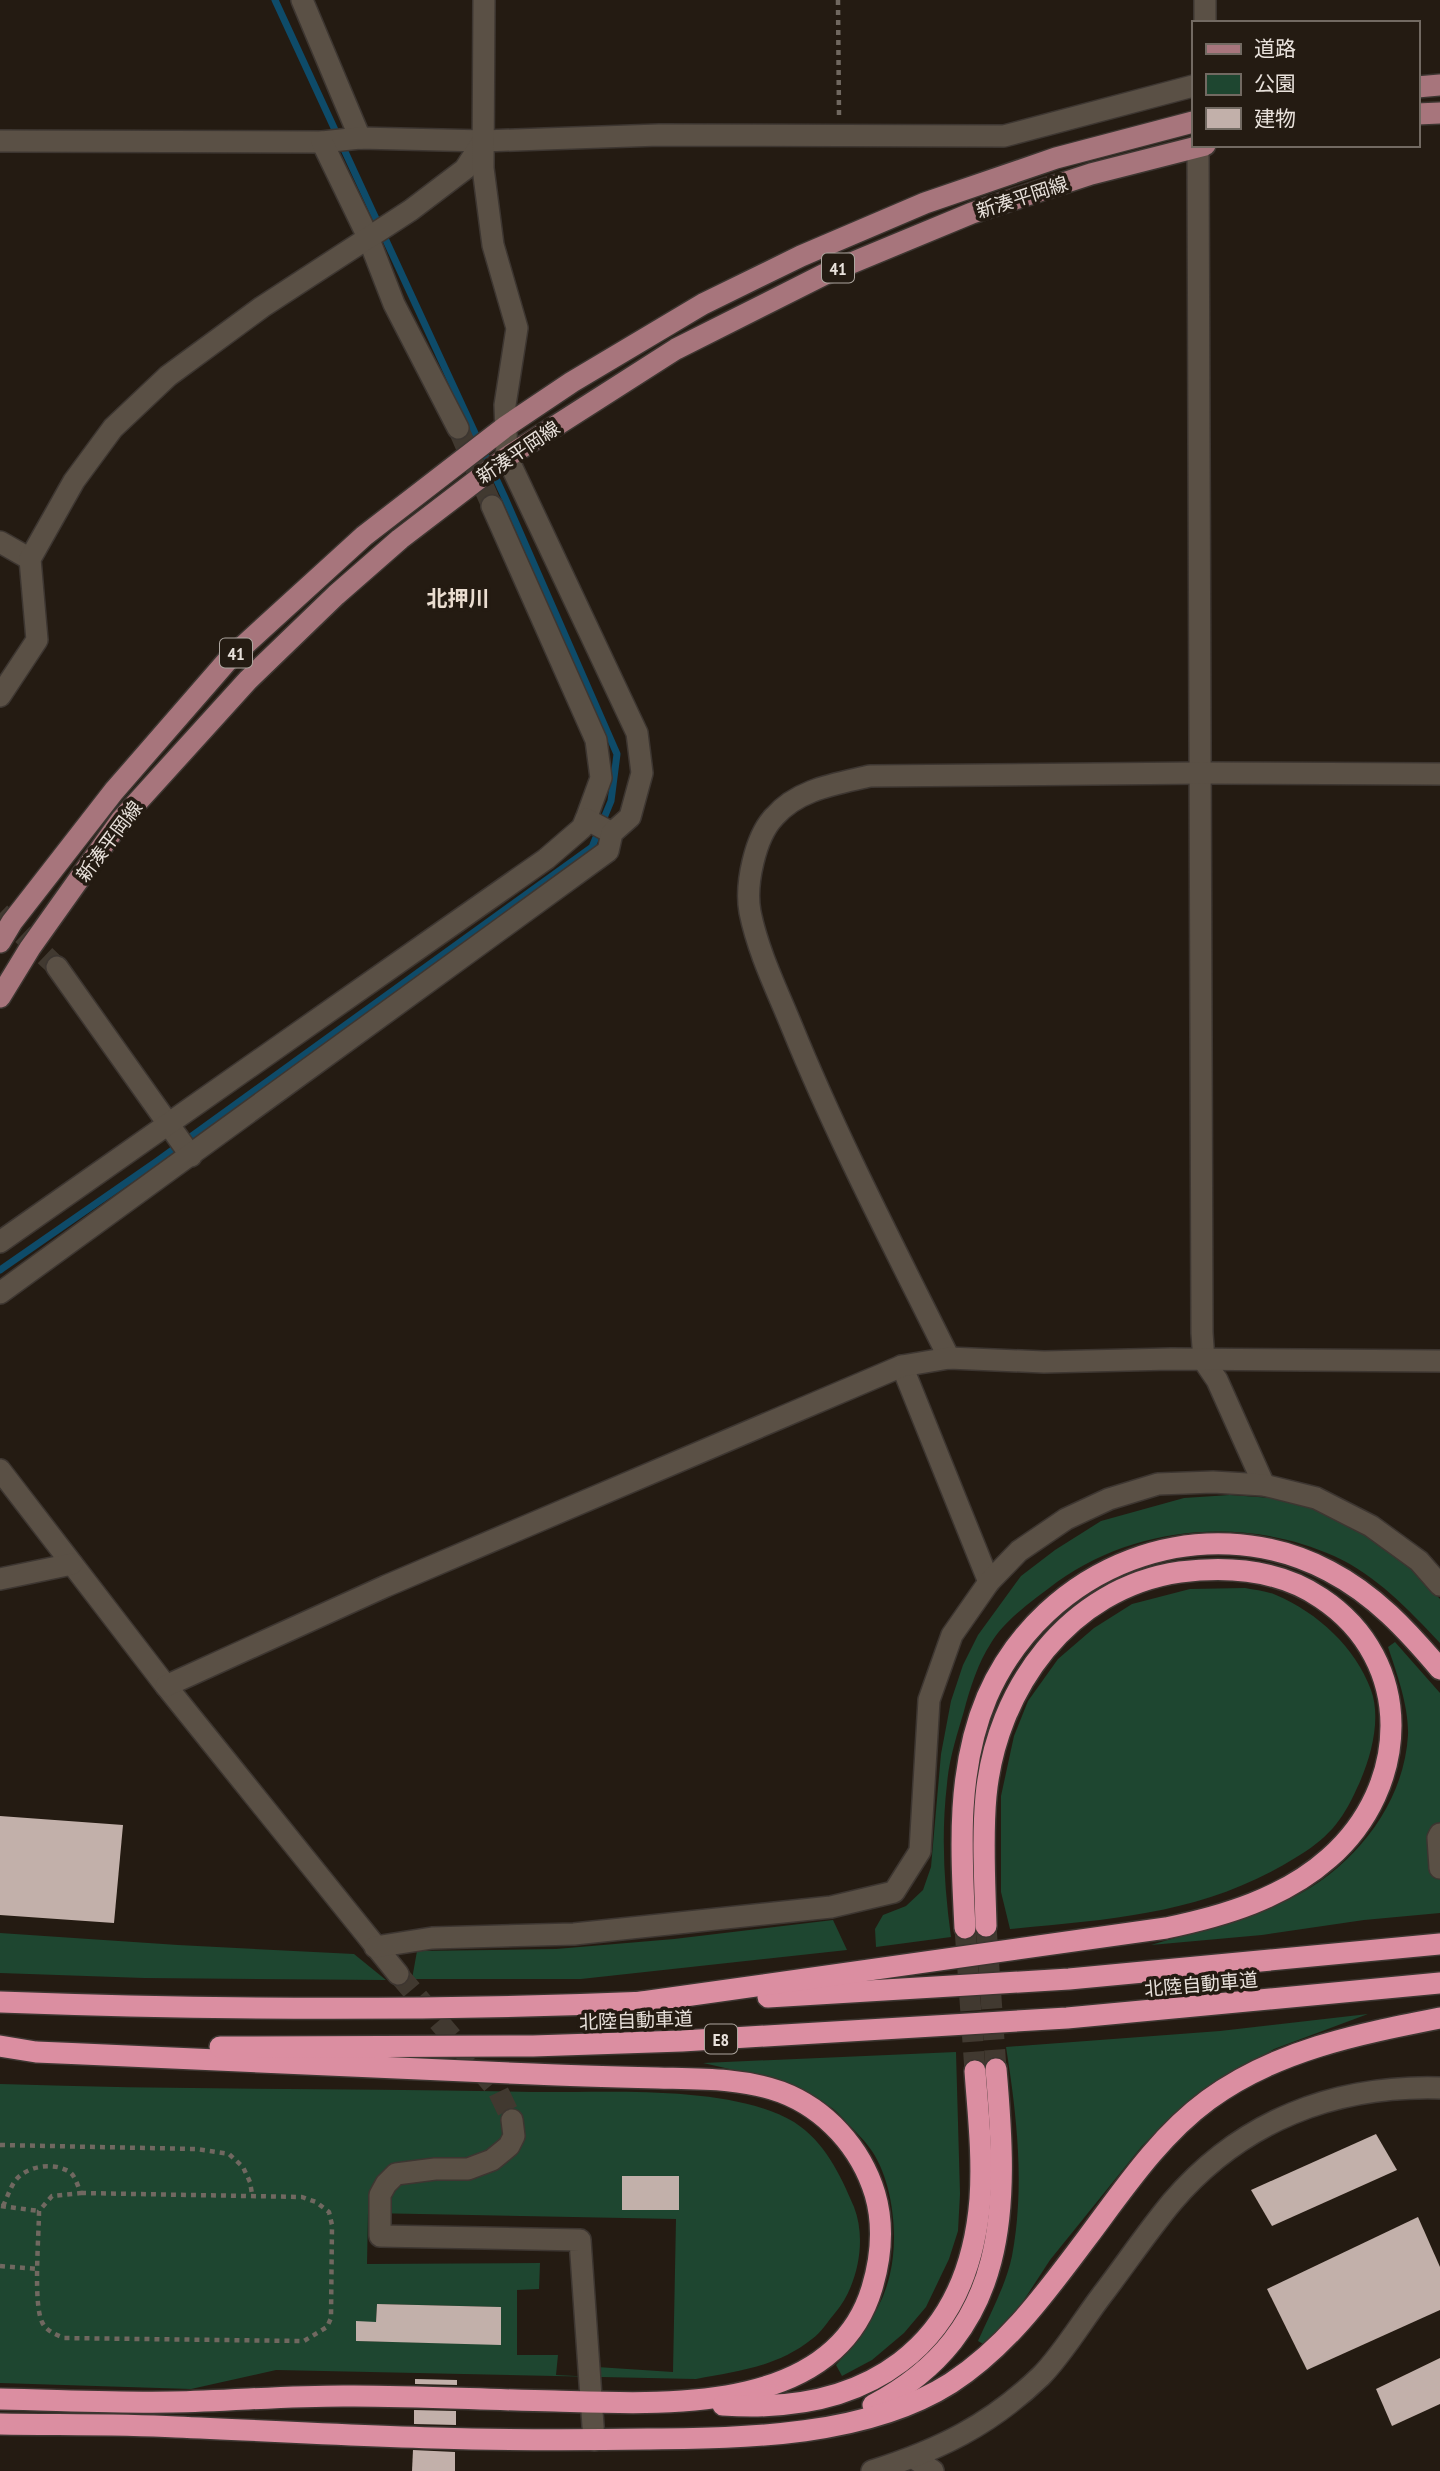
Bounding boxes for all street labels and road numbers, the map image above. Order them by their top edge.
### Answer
street label: 新湊平岡線 [973,171,1071,223]
road number: 41 [822,254,854,282]
street label: 新湊平岡線 [472,415,564,489]
road number: 41 [220,638,252,668]
street label: 新湊平岡線 [71,796,147,886]
street label: 北陸自動車道 [1143,1967,1259,2001]
street label: 北陸自動車道 [579,2006,693,2034]
road number: E8 [705,2024,737,2054]

